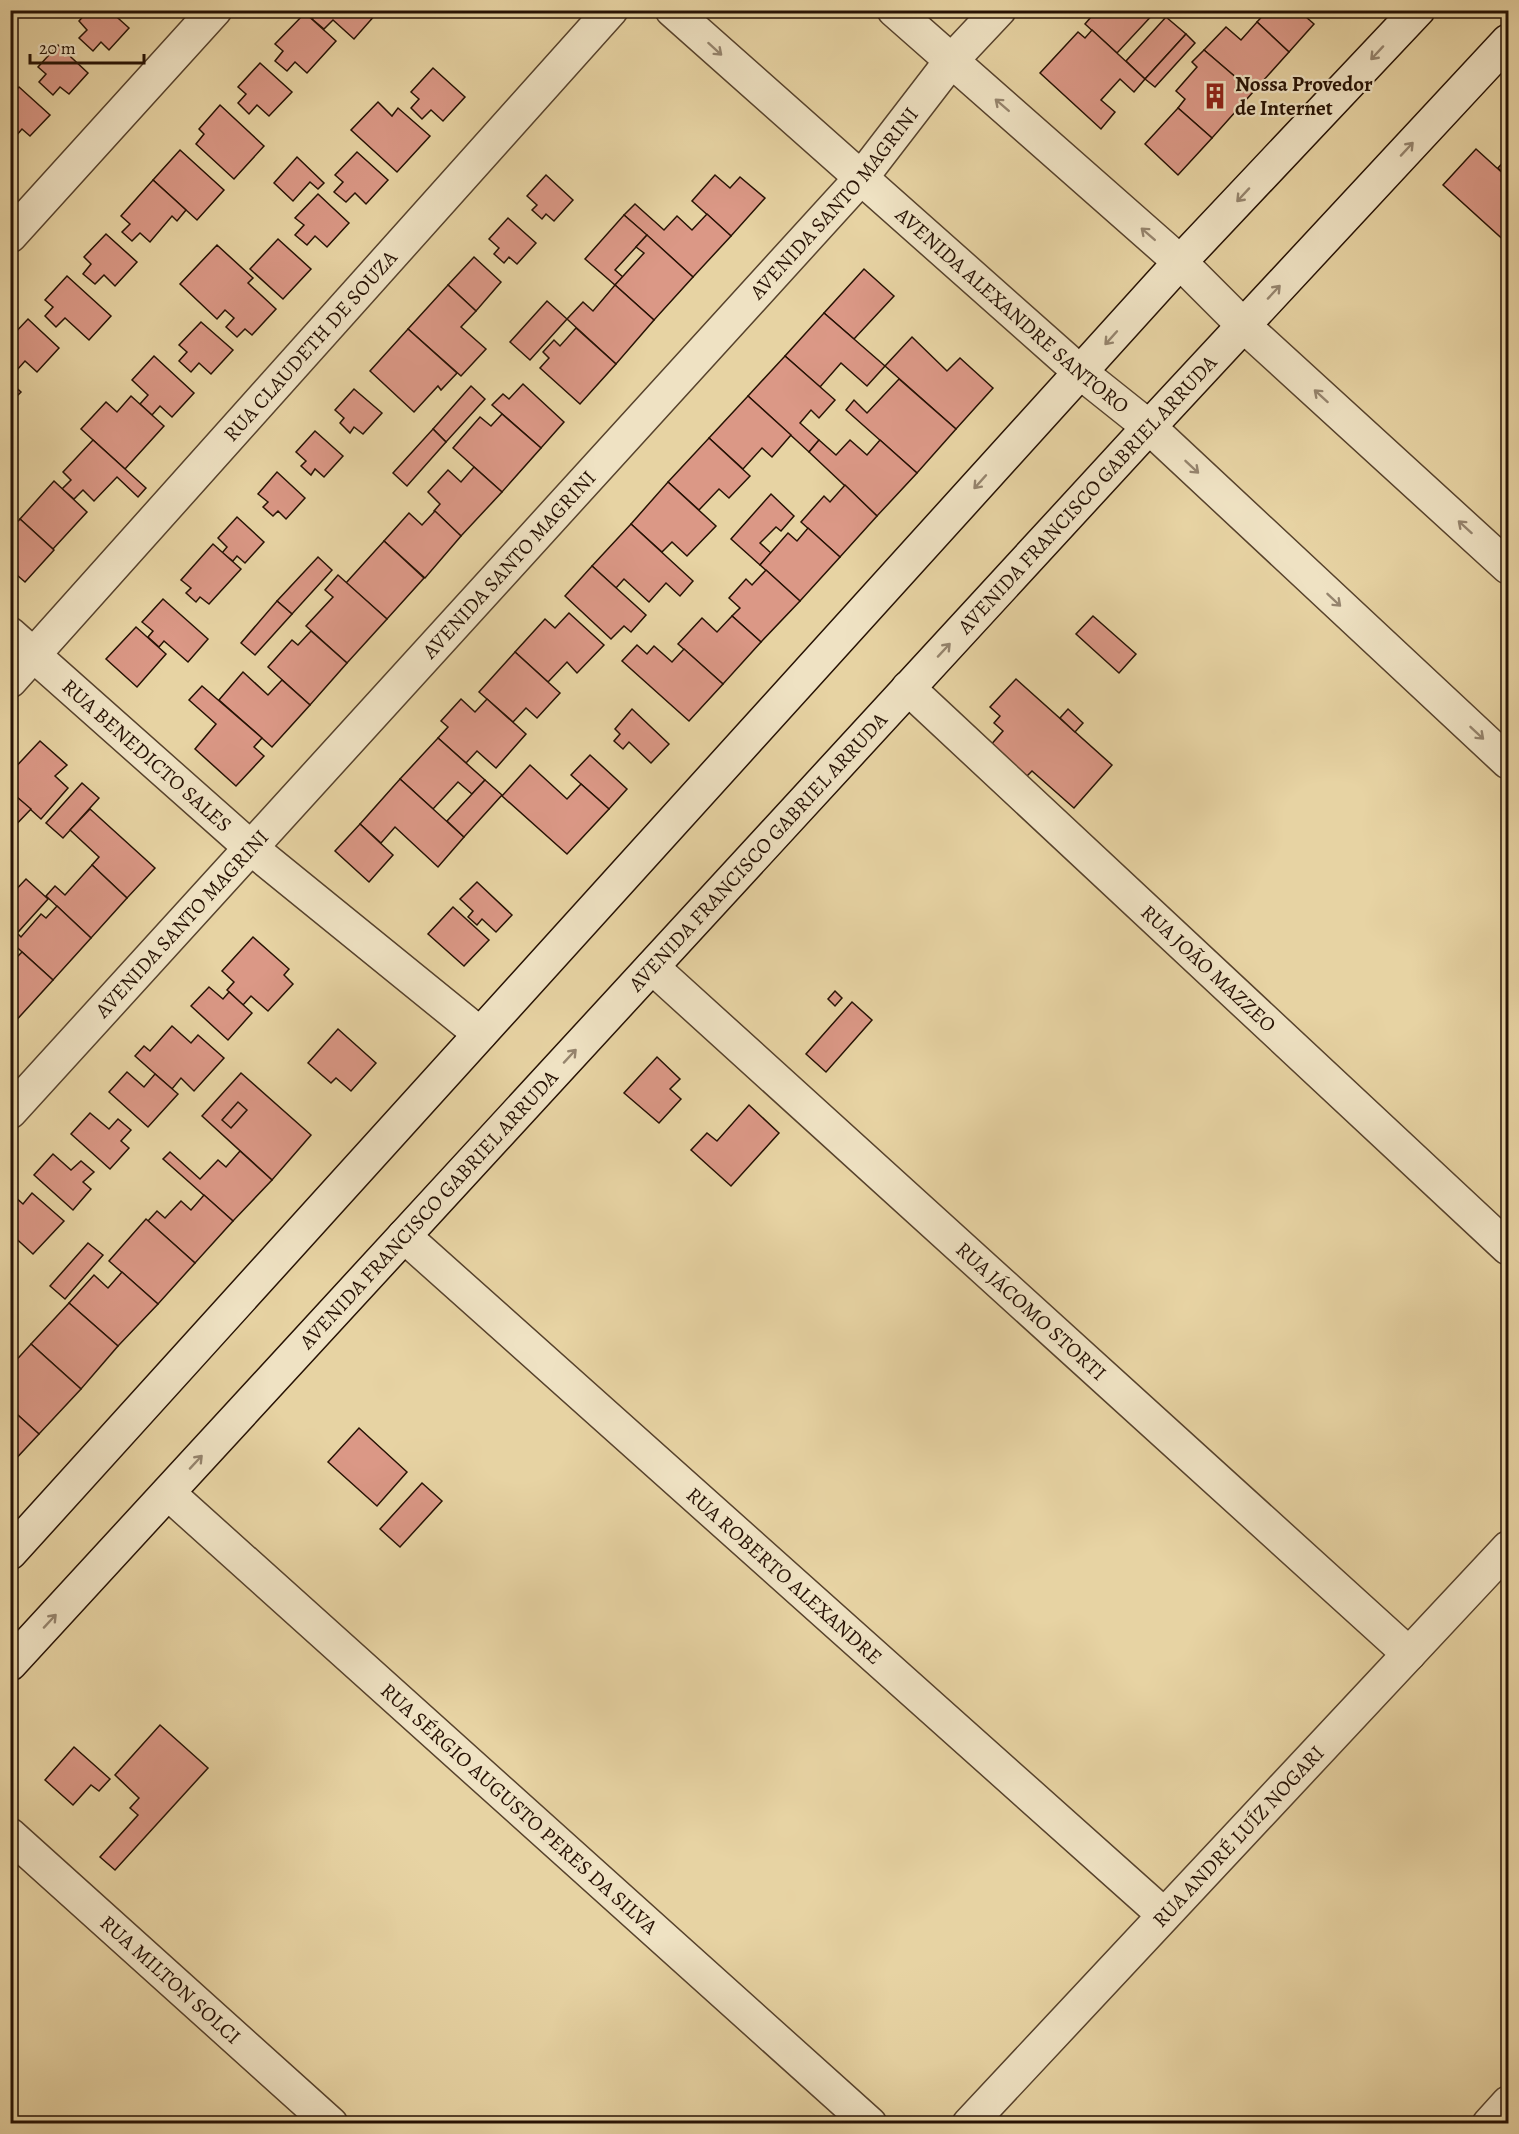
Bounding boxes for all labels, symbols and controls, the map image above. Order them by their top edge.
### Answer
scale bar [30,27,144,65]
text: 20 m [39,36,76,60]
one-way arrow [708,42,723,56]
one-way arrow [1371,45,1385,60]
place label: Nossa Provedor de Internet [1235,70,1373,122]
building icon: Nossa Provedor de Internet [1200,81,1230,111]
one-way arrow [995,98,1010,112]
street label: AVENIDA SANTO MAGRINI [743,101,925,306]
one-way arrow [1400,142,1414,157]
one-way arrow [1236,187,1251,202]
street label: AVENIDA ALEXANDRE SANTORO [889,200,1135,420]
one-way arrow [1141,227,1156,241]
street label: RUA CLAUDETH DE SOUZA [217,244,404,447]
one-way arrow [1267,284,1282,299]
one-way arrow [1104,330,1118,345]
street label: AVENIDA FRANCISCO GABRIEL ARRUDA [951,348,1223,641]
one-way arrow [1314,389,1329,403]
one-way arrow [1184,460,1199,474]
street label: AVENIDA SANTO MAGRINI [415,464,602,665]
one-way arrow [973,474,987,489]
one-way arrow [1458,520,1473,534]
one-way arrow [1327,593,1342,607]
one-way arrow [937,642,951,657]
street label: RUA BENEDICTO SALES [56,673,238,838]
street label: AVENIDA FRANCISCO GABRIEL ARRUDA [622,706,894,998]
one-way arrow [1469,726,1484,740]
street label: AVENIDA SANTO MAGRINI [88,823,275,1024]
street label: RUA JOÃO MAZZEO [1135,898,1282,1039]
one-way arrow [563,1049,577,1064]
street label: AVENIDA FRANCISCO GABRIEL ARRUDA [292,1063,565,1356]
street label: RUA JÁCOMO STORTI [950,1235,1112,1387]
one-way arrow [189,1455,203,1470]
street label: RUA ROBERTO ALEXANDRE [680,1481,888,1671]
one-way arrow [43,1614,57,1629]
street label: RUA SÉRGIO AUGUSTO PERES DA SILVA [374,1677,664,1941]
street label: RUA ANDRÉ LUÍZ NOGARI [1146,1739,1330,1933]
street label: RUA MILTON SOLCI [94,1909,247,2050]

